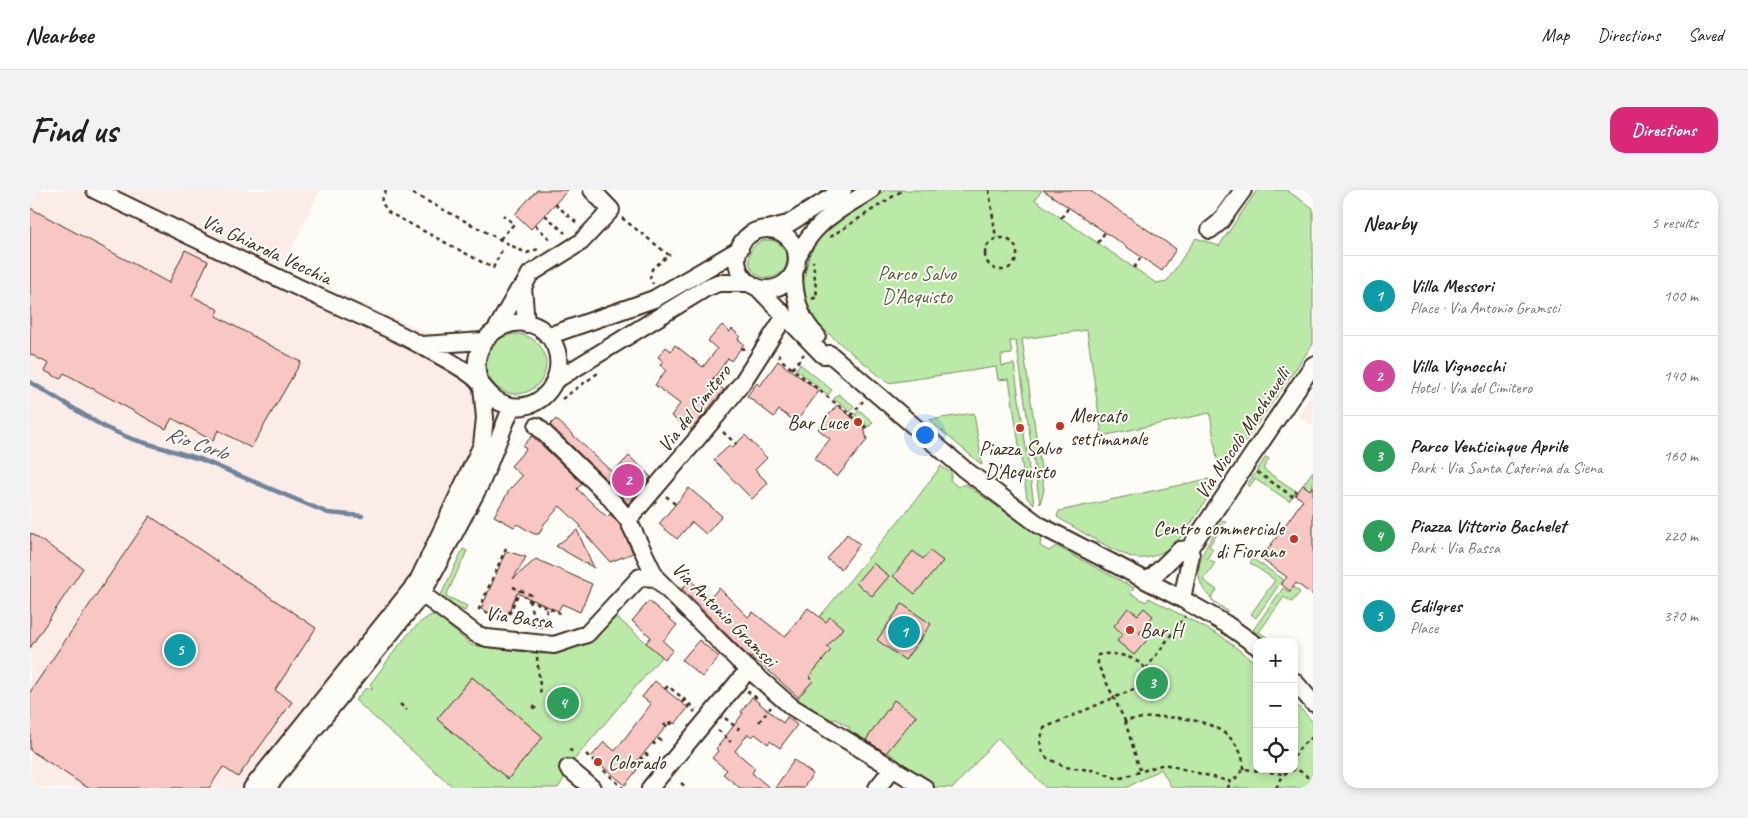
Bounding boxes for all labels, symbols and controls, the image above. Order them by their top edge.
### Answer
text: Nearbee [25,20,93,50]
text: Map [1542,24,1569,46]
text: Directions [1597,24,1660,46]
text: Saved [1688,24,1723,46]
button: Directions [1610,107,1718,153]
text: Find us [30,108,117,153]
street label: Via Ghiarola Vecchia [198,209,337,291]
text: Nearby [1363,210,1416,236]
text: 5 results [1651,213,1698,233]
park label: Parco Salvo D’Acquisto [878,261,957,309]
text: Villa Messori [1410,274,1493,298]
text: 1 [1375,286,1383,306]
text: 100 m [1664,286,1698,306]
text: Place · Via Antonio Gramsci [1410,298,1560,318]
text: Villa Vignocchi [1410,354,1505,378]
street label: Via del Cimitero [652,359,737,457]
street label: Via Niccolò Machiavelli [1189,361,1297,504]
text: 2 [1375,366,1383,386]
text: 140 m [1664,366,1698,386]
text: Hotel · Via del Cimitero [1410,378,1532,398]
place label: Mercato settimanale [1070,403,1149,451]
place label: Bar Luce [787,410,849,435]
marker: Bar Luce [852,416,864,428]
water label: Rio Corlo [163,420,234,467]
marker: Mercato settimanale [1054,420,1066,432]
your location [912,422,938,448]
marker: Piazza Salvo D'Acquisto [1014,422,1026,434]
text: Parco Venticinque Aprile [1410,434,1567,458]
place label: Piazza Salvo D'Acquisto [979,436,1063,484]
text: 3 [1375,446,1383,466]
text: 160 m [1664,446,1698,466]
text: Park · Via Santa Caterina da Siena [1410,458,1603,478]
pin: 2 [612,461,644,499]
text: Piazza Vittorio Bachelet [1410,514,1566,538]
place label: Centro commerciale di Fiorano [1153,516,1286,564]
text: 4 [1375,526,1383,546]
text: 220 m [1664,526,1698,546]
marker: Centro commerciale di Fiorano [1288,533,1300,545]
text: Park · Via Bassa [1410,538,1500,558]
street label: Via Antonio Gramsci [667,557,784,674]
text: Edilgres [1410,594,1462,618]
street label: Via Bassa [484,600,555,635]
text: 5 [1376,606,1382,626]
text: 370 m [1664,606,1698,626]
pin: 1 [888,613,920,651]
place label: Bar H [1140,618,1185,643]
text: Place [1410,618,1438,638]
marker: Bar H [1124,624,1136,636]
pin: 5 [164,631,196,669]
map controls [1253,638,1298,773]
button: + [1253,638,1298,683]
pin: 3 [1136,664,1168,702]
button: − [1253,683,1298,728]
pin: 4 [547,684,579,722]
button: locate [1253,728,1298,773]
place label: Colorado [608,750,666,775]
marker: Colorado [592,756,604,768]

